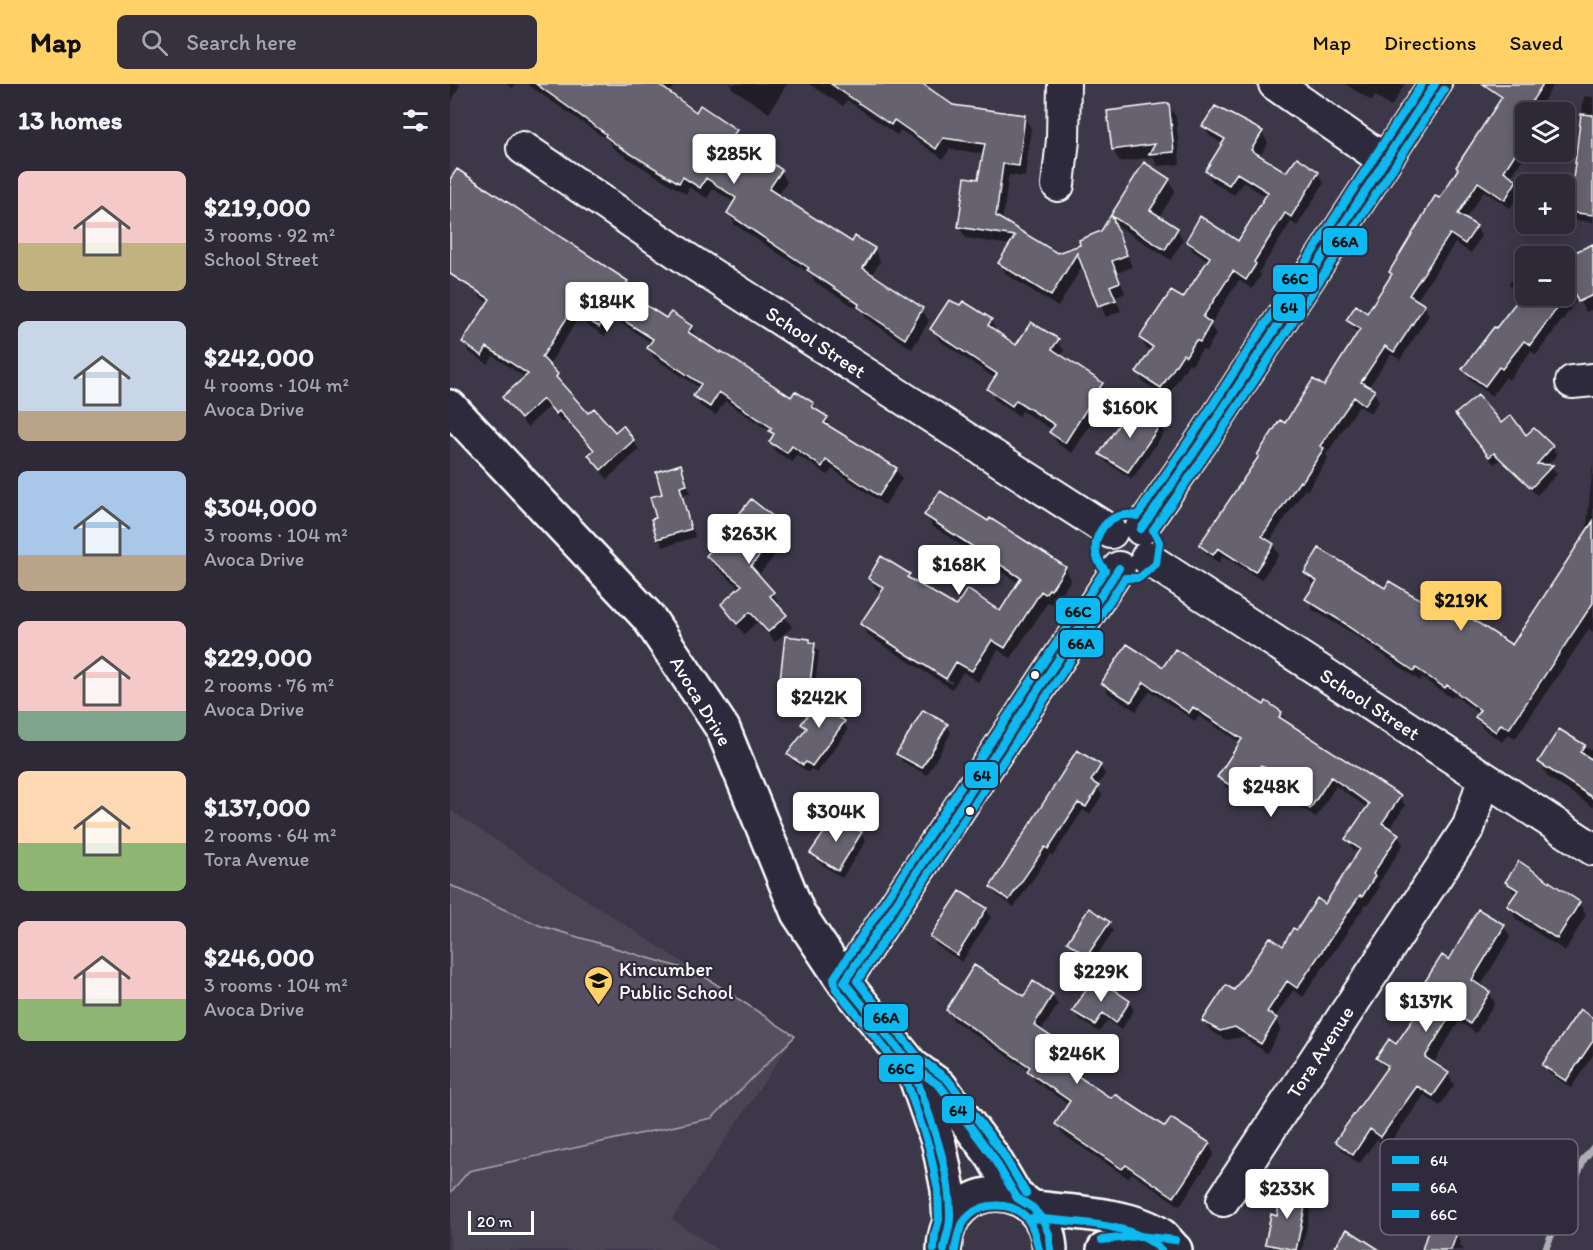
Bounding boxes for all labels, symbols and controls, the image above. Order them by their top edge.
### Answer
search box [117,15,537,69]
text: Map [30,25,81,59]
icon: search [138,26,171,59]
text: Search here [186,29,297,56]
text: Map [1313,30,1351,55]
text: Directions [1384,30,1476,55]
text: Saved [1509,30,1563,55]
map controls [1515,102,1575,306]
button: layers [1515,102,1575,162]
text: 13 homes [18,104,122,136]
icon: filters [399,104,432,137]
pin: $285K [692,134,776,185]
text: $285K [707,141,761,165]
button: + [1515,174,1575,234]
text: $219,000 [204,191,311,223]
icon: home [66,195,138,267]
text: 3 rooms · 92 m² [204,223,335,247]
line badge: 66A [1322,227,1368,256]
text: 66A [1331,232,1359,251]
button: − [1515,246,1575,306]
text: School Street [204,247,318,271]
line badge: 66C [1272,264,1318,293]
text: 66C [1281,269,1309,288]
pin: $184K [565,282,649,333]
text: $184K [579,289,635,313]
line badge: 64 [1272,293,1306,322]
text: 64 [1280,298,1298,317]
street label: School Street [761,301,871,383]
text: $242,000 [204,341,314,373]
icon: home [66,345,138,417]
text: 4 rooms · 104 m² [204,373,349,397]
pin: $160K [1088,388,1172,439]
text: $160K [1102,395,1158,419]
text: Avoca Drive [204,397,304,421]
text: $304,000 [204,491,317,523]
icon: home [66,495,138,567]
pin: $263K [707,514,791,565]
text: $263K [722,521,776,545]
text: 3 rooms · 104 m² [204,523,348,547]
pin: $168K [917,545,1001,596]
text: Avoca Drive [204,547,304,571]
text: $168K [932,552,986,576]
pin: $219K [1419,581,1503,632]
text: $219K [1434,588,1488,612]
line badge: 66C [1055,597,1101,625]
text: 66C [1064,602,1092,621]
line badge: 66A [1059,629,1104,658]
text: 66A [1067,634,1095,653]
text: $229,000 [204,641,312,673]
icon: home [66,645,138,717]
street label: Avoca Drive [665,652,737,750]
street label: School Street [1315,663,1425,745]
unlabelled marker [1029,669,1041,681]
text: 2 rooms · 76 m² [204,673,334,697]
pin: $242K [777,678,861,729]
text: $242K [791,685,847,709]
text: Avoca Drive [204,697,304,721]
line badge: 64 [964,761,999,789]
text: 64 [973,766,991,785]
pin: $248K [1229,767,1313,818]
text: $248K [1243,774,1299,798]
text: $137,000 [204,791,311,823]
pin: $304K [794,792,878,843]
icon: home [66,795,138,867]
text: $304K [807,799,865,823]
unlabelled marker [964,805,976,817]
text: 2 rooms · 64 m² [204,823,336,847]
text: Tora Avenue [204,847,309,871]
text: $246,000 [204,941,314,973]
icon: home [66,945,138,1017]
pin: $229K [1059,952,1143,1003]
place label: Kincumber Public School [619,957,734,1004]
text: $229K [1074,959,1128,983]
school or university icon: Kincumber Public School [582,964,614,1006]
text: 3 rooms · 104 m² [204,973,348,997]
pin: $137K [1384,982,1468,1033]
text: $137K [1399,989,1453,1013]
text: Avoca Drive [204,997,304,1021]
street label: Tora Avenue [1281,1001,1359,1103]
line badge: 66A [863,1003,909,1032]
text: 66A [872,1008,900,1027]
pin: $246K [1035,1034,1119,1085]
text: $246K [1049,1041,1105,1065]
line badge: 66C [878,1054,924,1083]
text: 66C [887,1059,915,1078]
line badge: 64 [941,1095,975,1124]
text: 64 [949,1101,967,1120]
legend [1380,1139,1578,1235]
text: 64 [1430,1151,1448,1170]
pin: $233K [1245,1169,1329,1220]
text: $233K [1259,1176,1315,1200]
text: 66A [1430,1178,1457,1197]
text: 66C [1430,1205,1457,1224]
scale bar [468,1208,534,1236]
text: 20 m [477,1212,512,1231]

